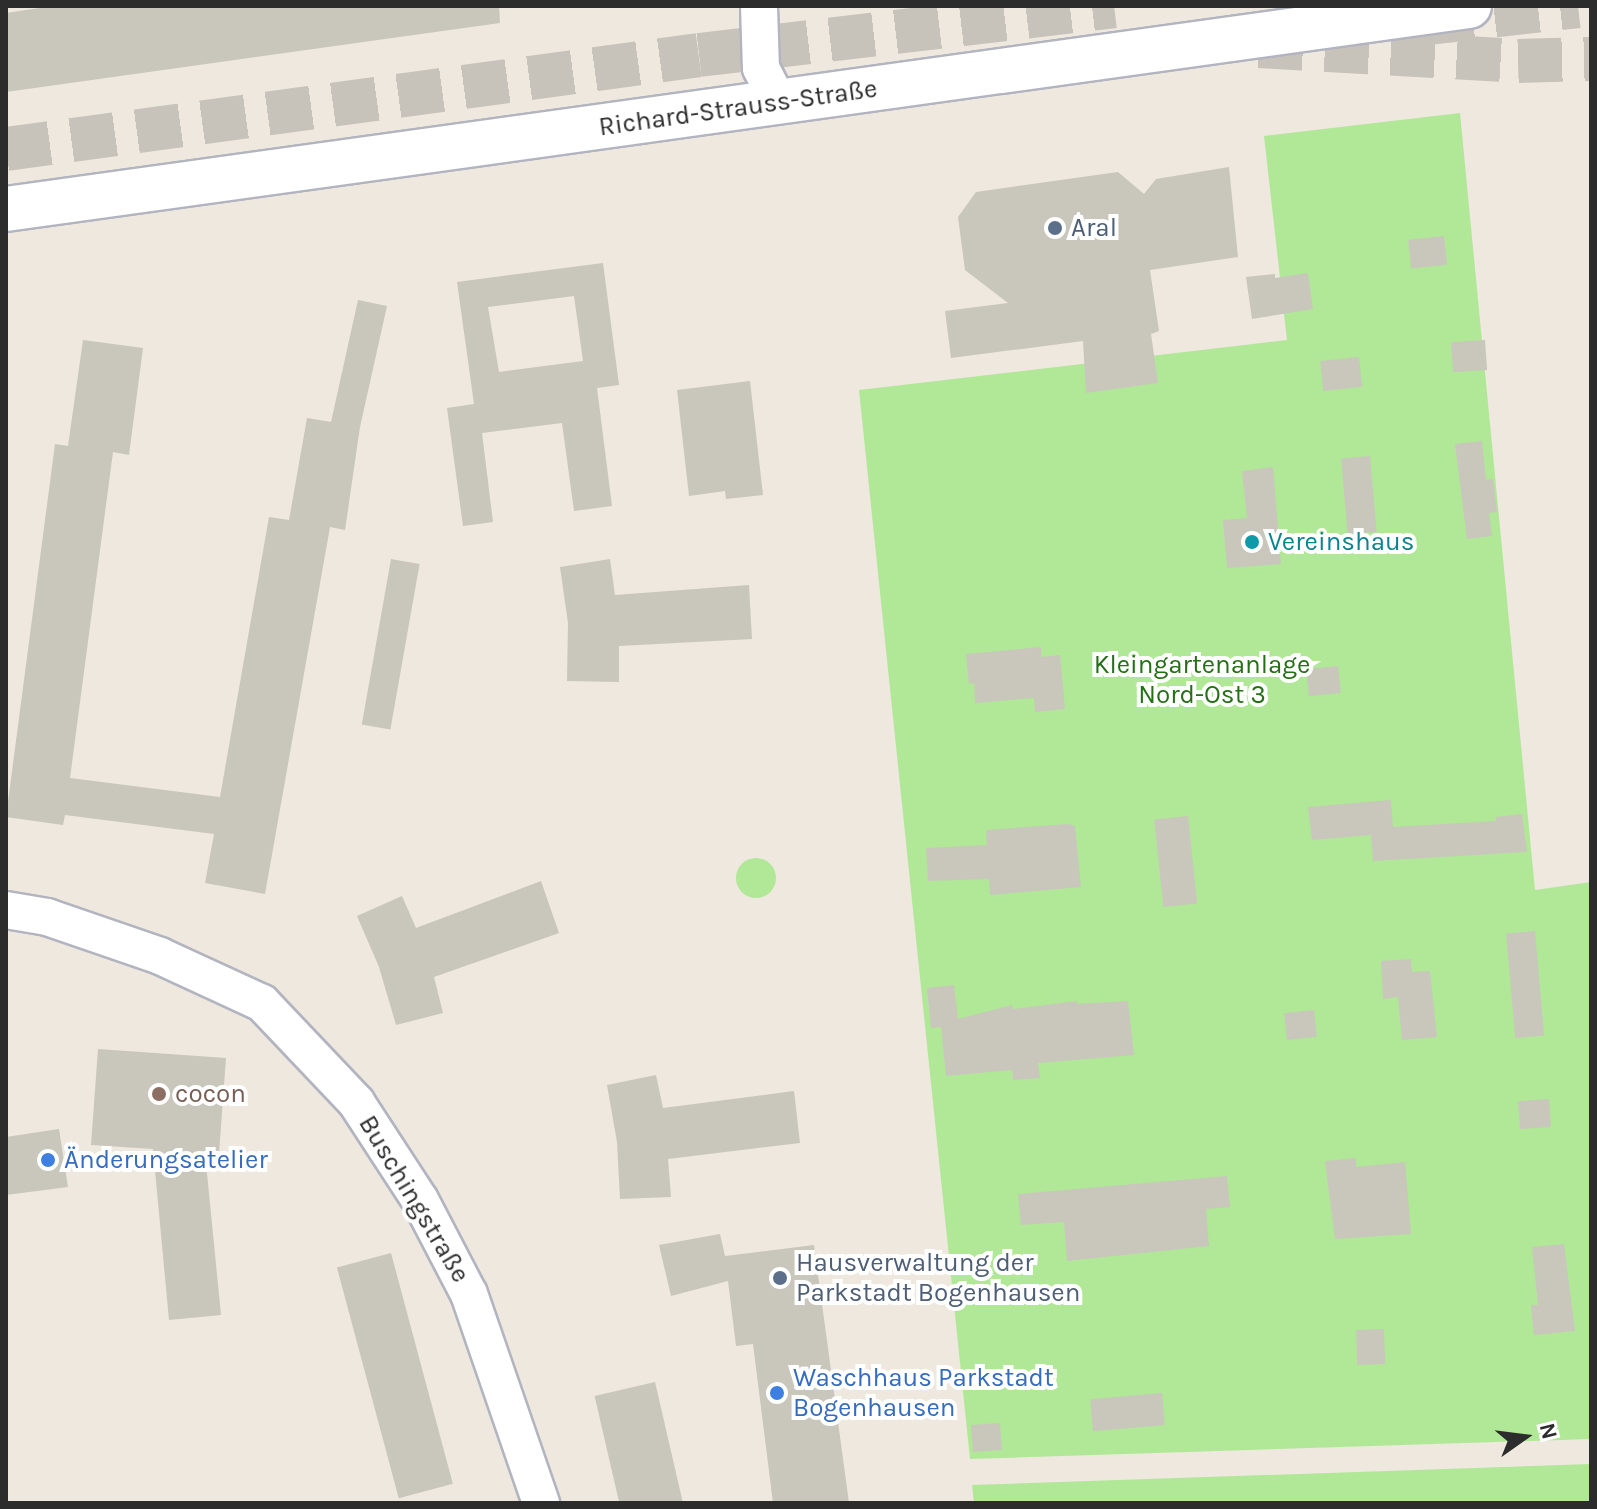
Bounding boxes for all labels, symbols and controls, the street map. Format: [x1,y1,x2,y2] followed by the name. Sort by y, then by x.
[597,73,879,143] street label: Richard-Strauss-Straße
[1071,212,1117,244] place label: Aral
[1046,219,1064,237] marker: Aral
[1268,526,1414,558] place label: Vereinshaus
[1243,533,1261,551] marker: Vereinshaus
[1094,649,1310,710] park label: Kleingartenanlage Nord-Ost 3
[175,1078,246,1110] place label: cocon
[150,1085,168,1103] marker: cocon
[352,1110,476,1288] street label: Buschingstraße
[64,1144,268,1176] place label: Änderungsatelier
[39,1151,57,1169] marker: Änderungsatelier
[796,1247,1080,1308] place label: Hausverwaltung der Parkstadt Bogenhausen
[771,1269,789,1287] marker: Hausverwaltung der Parkstadt Bogenhausen
[793,1362,1054,1424] place label: Waschhaus Parkstadt Bogenhausen
[768,1384,786,1402] marker: Waschhaus Parkstadt Bogenhausen
[1485,1397,1565,1477] north arrow
[1534,1420,1563,1442] text: N

